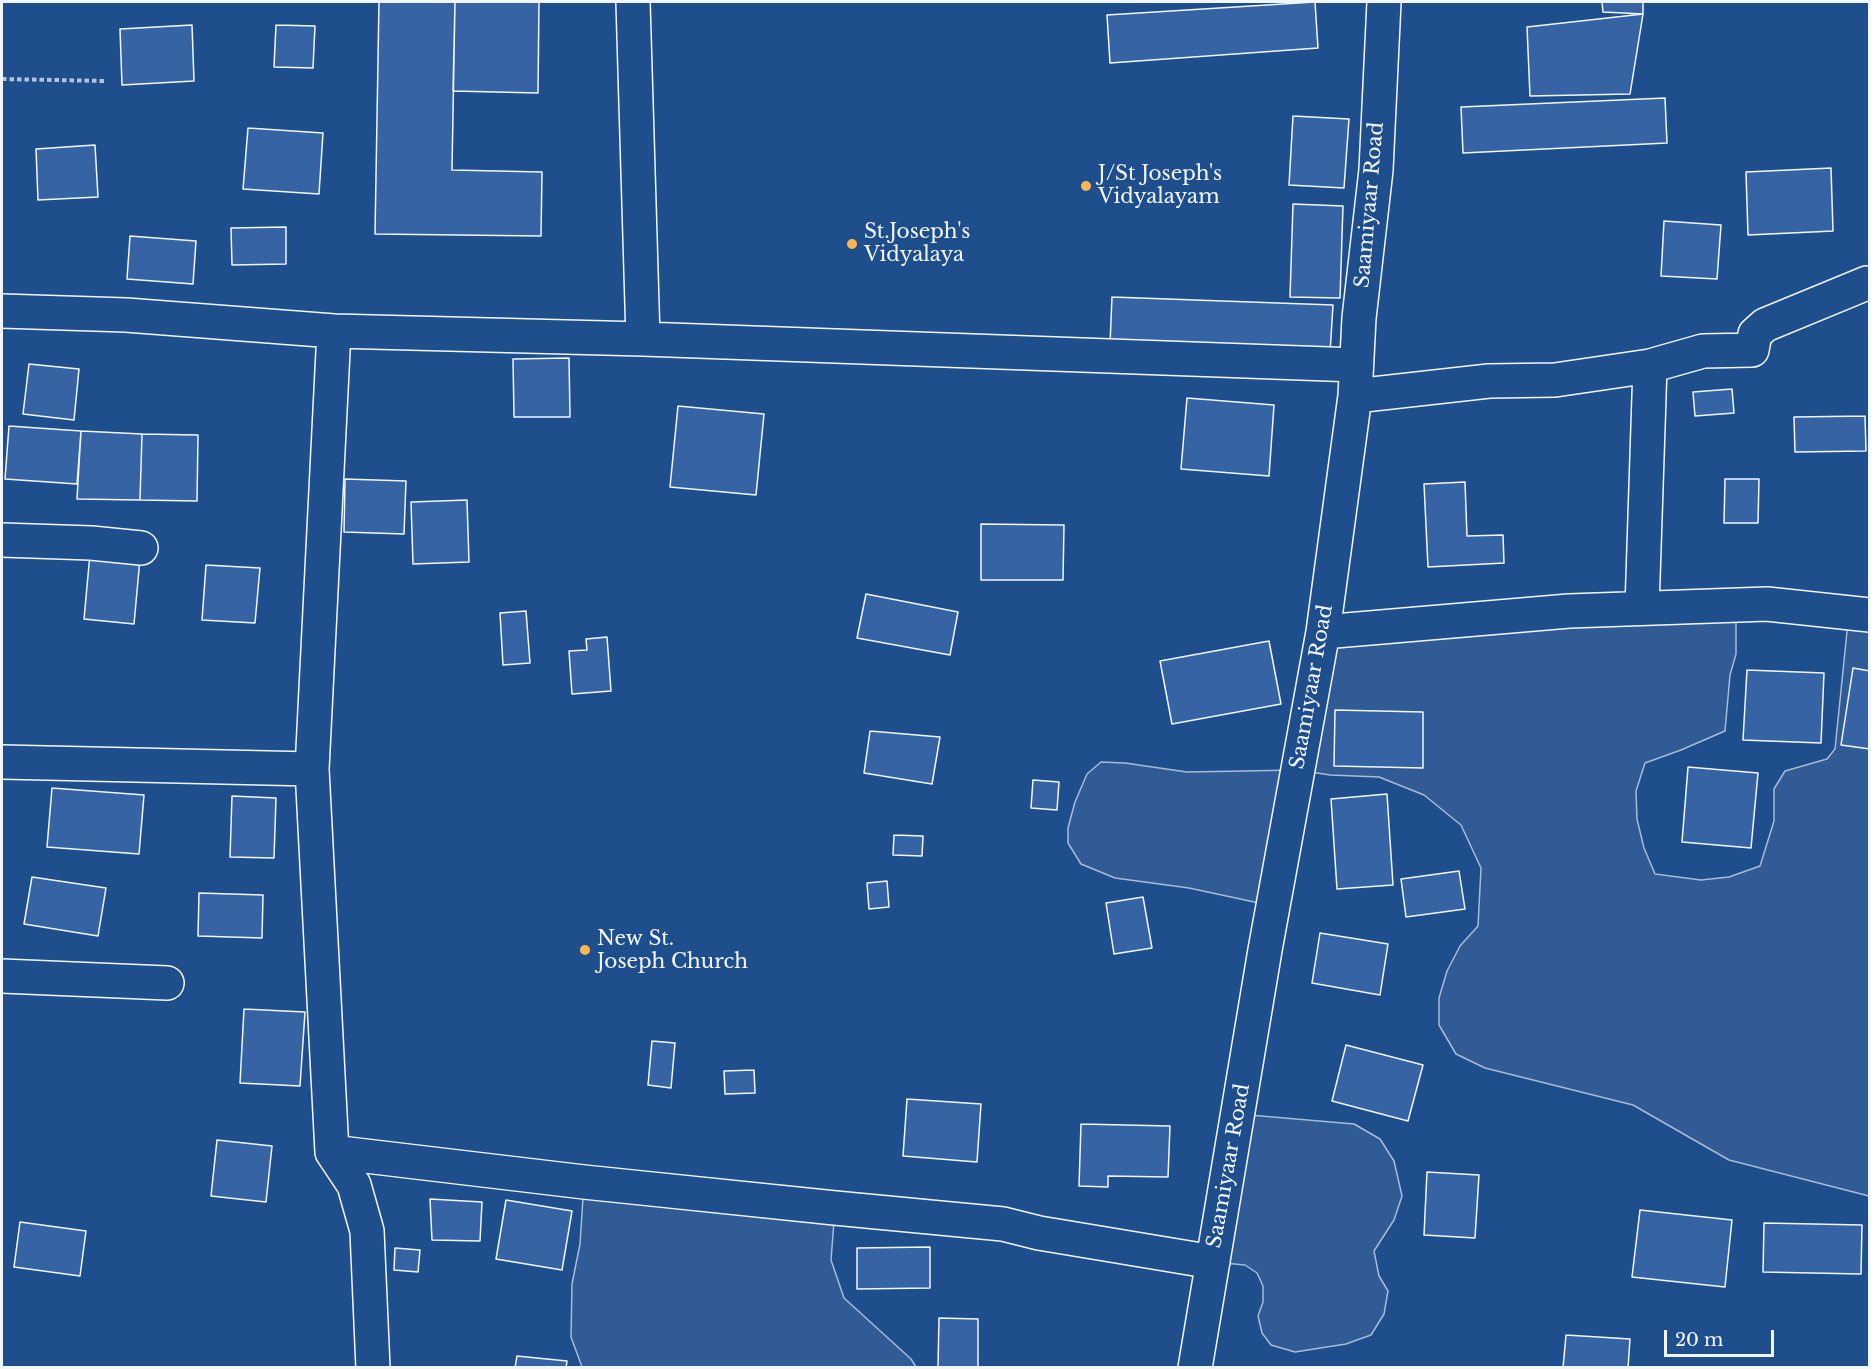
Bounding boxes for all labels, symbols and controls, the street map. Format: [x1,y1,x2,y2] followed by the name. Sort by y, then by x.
[1351,121,1389,289] street label: Saamiyaar Road
[1098,162,1222,209] place label: J/St Joseph's Vidyalayam
[1079,179,1093,193] marker: J/St Joseph's Vidyalayam
[864,220,970,267] place label: St.Joseph's Vidyalaya
[845,237,859,251] marker: St.Joseph's Vidyalaya
[1286,603,1338,771] street label: Saamiyaar Road
[597,927,748,974] place label: New St. Joseph Church
[578,943,592,957] marker: New St. Joseph Church
[1203,1082,1255,1250] street label: Saamiyaar Road
[1667,1318,1776,1356] scale bar
[1675,1329,1723,1351] text: 20 m

